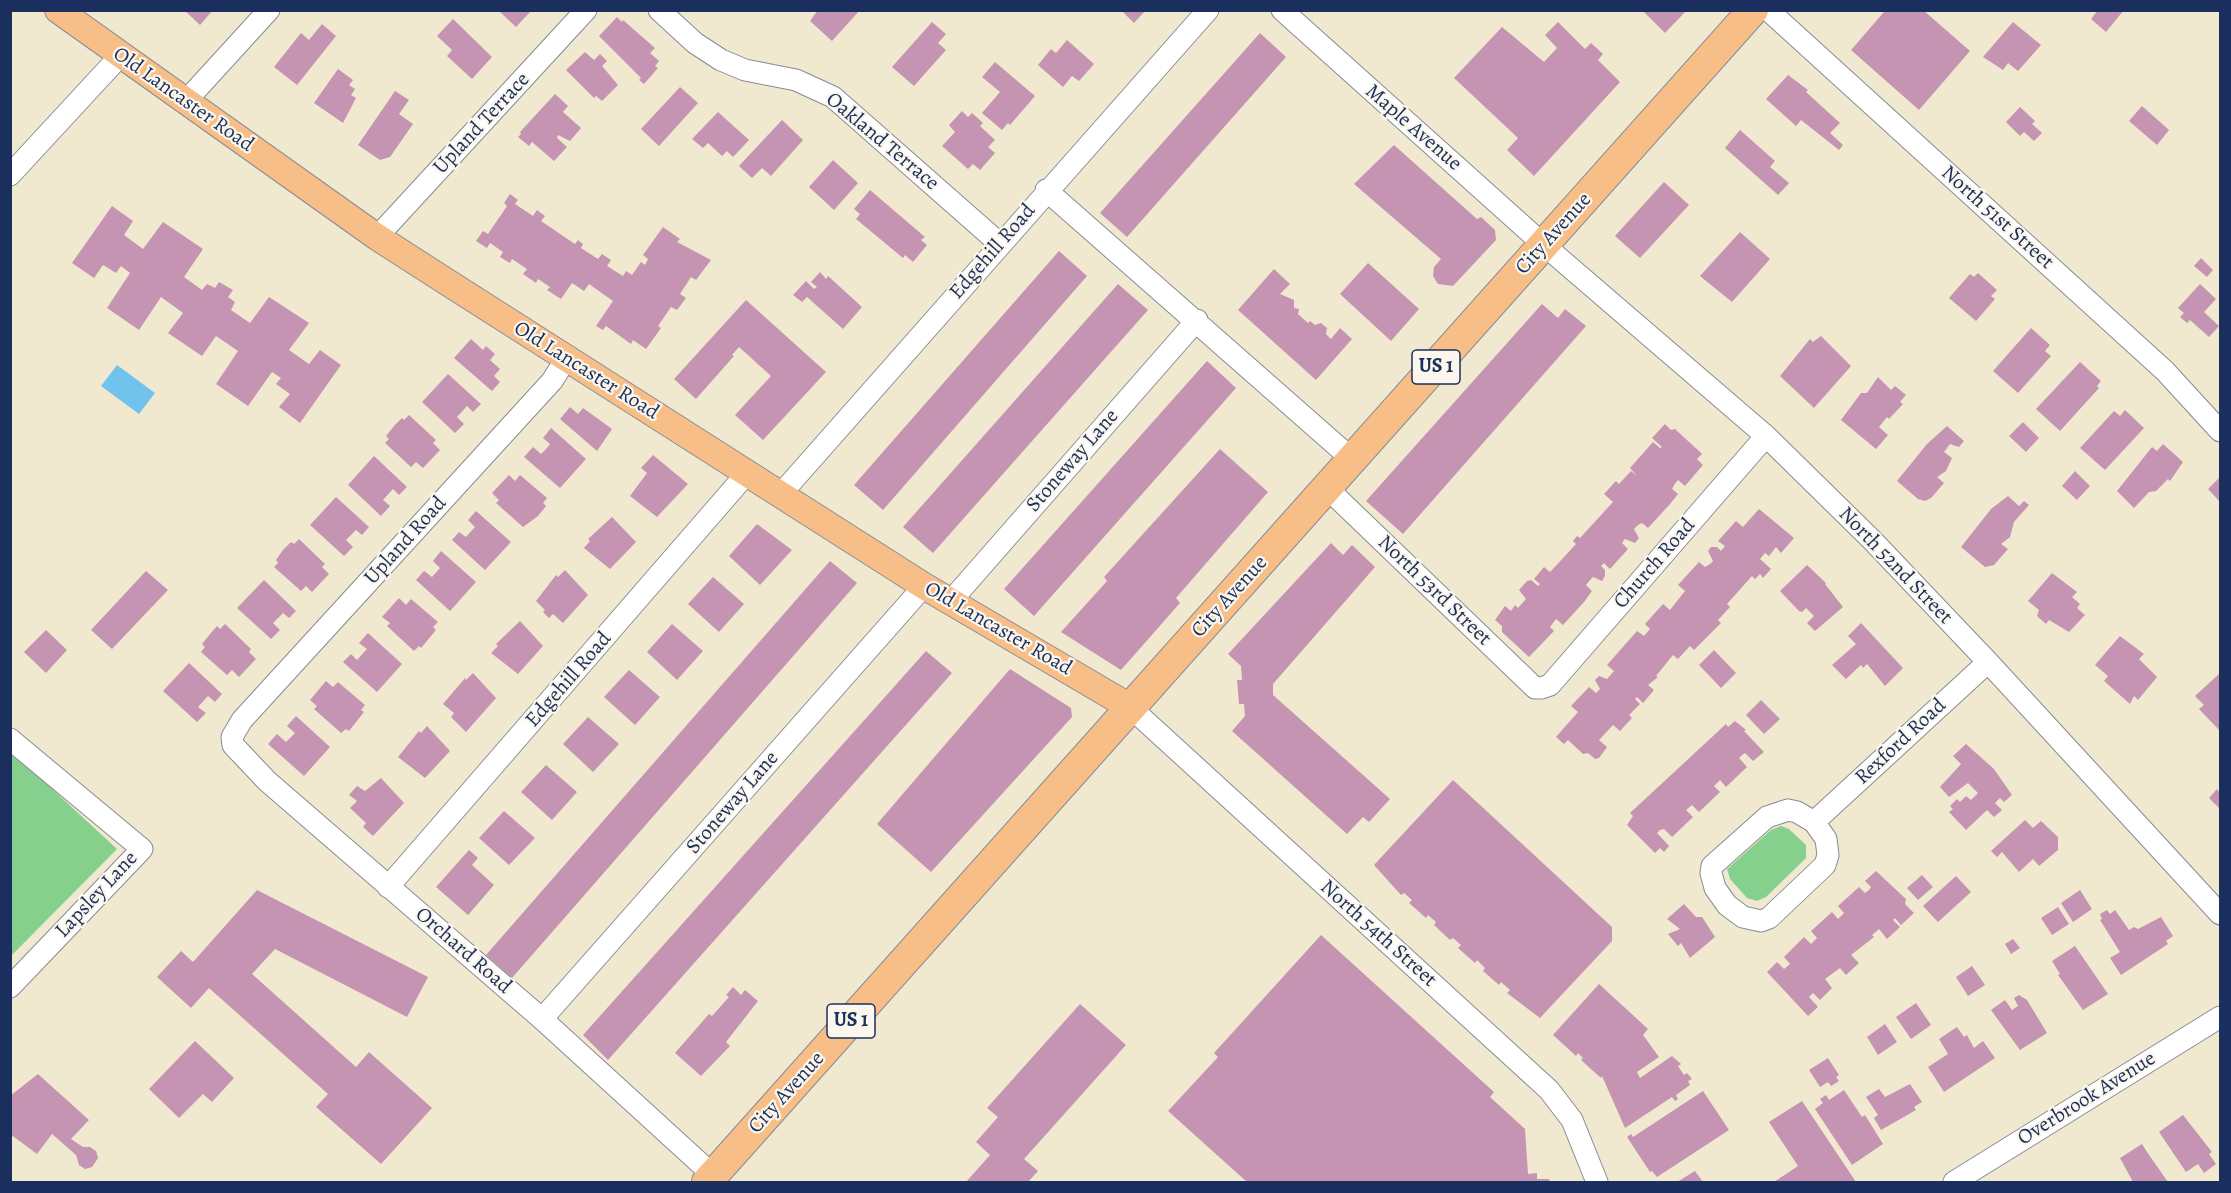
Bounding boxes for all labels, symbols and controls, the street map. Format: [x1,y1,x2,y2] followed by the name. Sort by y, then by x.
[108,42,258,158] street label: Old Lancaster Road
[428,68,536,180] street label: Upland Terrace
[1360,79,1466,177] street label: Maple Avenue
[820,87,944,197] street label: Oakland Terrace
[1935,161,2059,275] street label: North 51st Street
[1511,188,1597,280] street label: City Avenue
[945,199,1041,305] street label: Edgehill Road
[509,316,663,426] street label: Old Lancaster Road
[1412,350,1460,384] road number: US 1
[1021,404,1125,518] street label: Stoneway Lane
[360,491,452,591] street label: Upland Road
[1833,502,1957,630] street label: North 52nd Street
[1609,514,1701,614] street label: Church Road
[1372,530,1496,652] street label: North 53rd Street
[1187,551,1273,643] street label: City Avenue
[920,577,1076,681] street label: Old Lancaster Road
[521,627,617,733] street label: Edgehill Road
[1850,694,1952,790] street label: Rexford Road
[681,746,785,860] street label: Stoneway Lane
[50,846,144,944] street label: Lapsley Lane
[1315,875,1441,993] street label: North 54th Street
[410,902,516,1000] street label: Orchard Road
[827,1004,875,1038] road number: US 1
[744,1047,830,1139] street label: City Avenue
[2013,1047,2161,1151] street label: Overbrook Avenue

